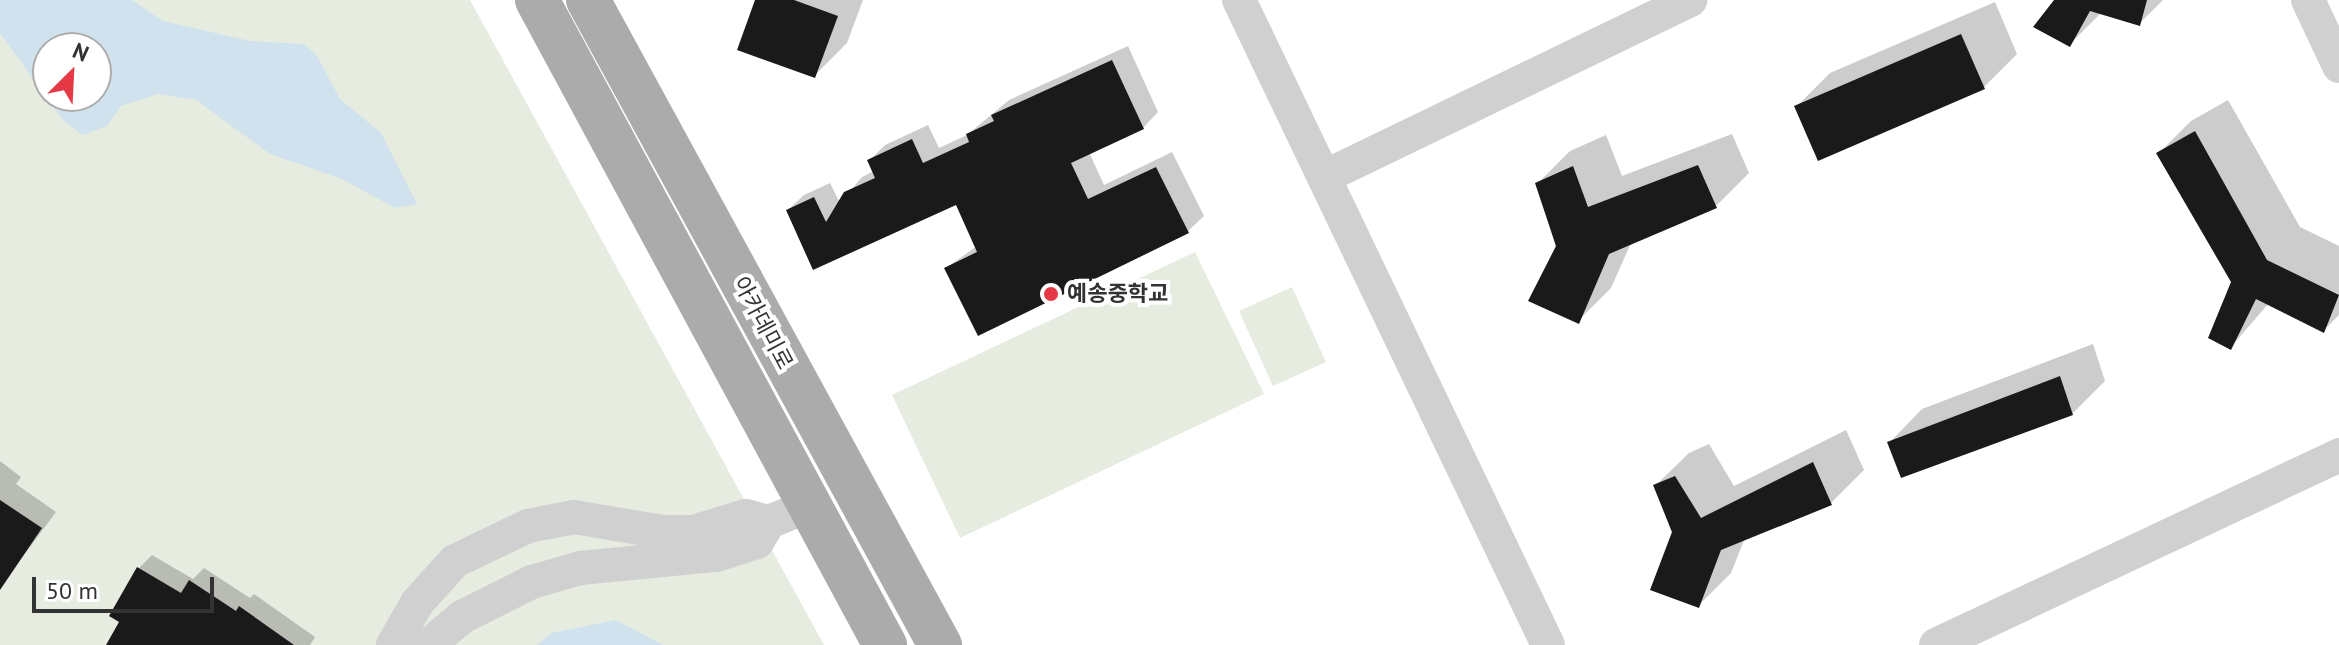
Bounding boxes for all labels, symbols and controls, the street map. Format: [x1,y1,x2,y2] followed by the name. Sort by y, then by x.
[32,32,112,112] north arrow
[69,36,93,68] text: N
[728,272,798,374] street label: 아카데미로
[1067,281,1168,307] place label: 예송중학교
[1042,285,1060,303] marker: 예송중학교
[36,561,218,611] scale bar
[46,575,98,606] text: 50 m

